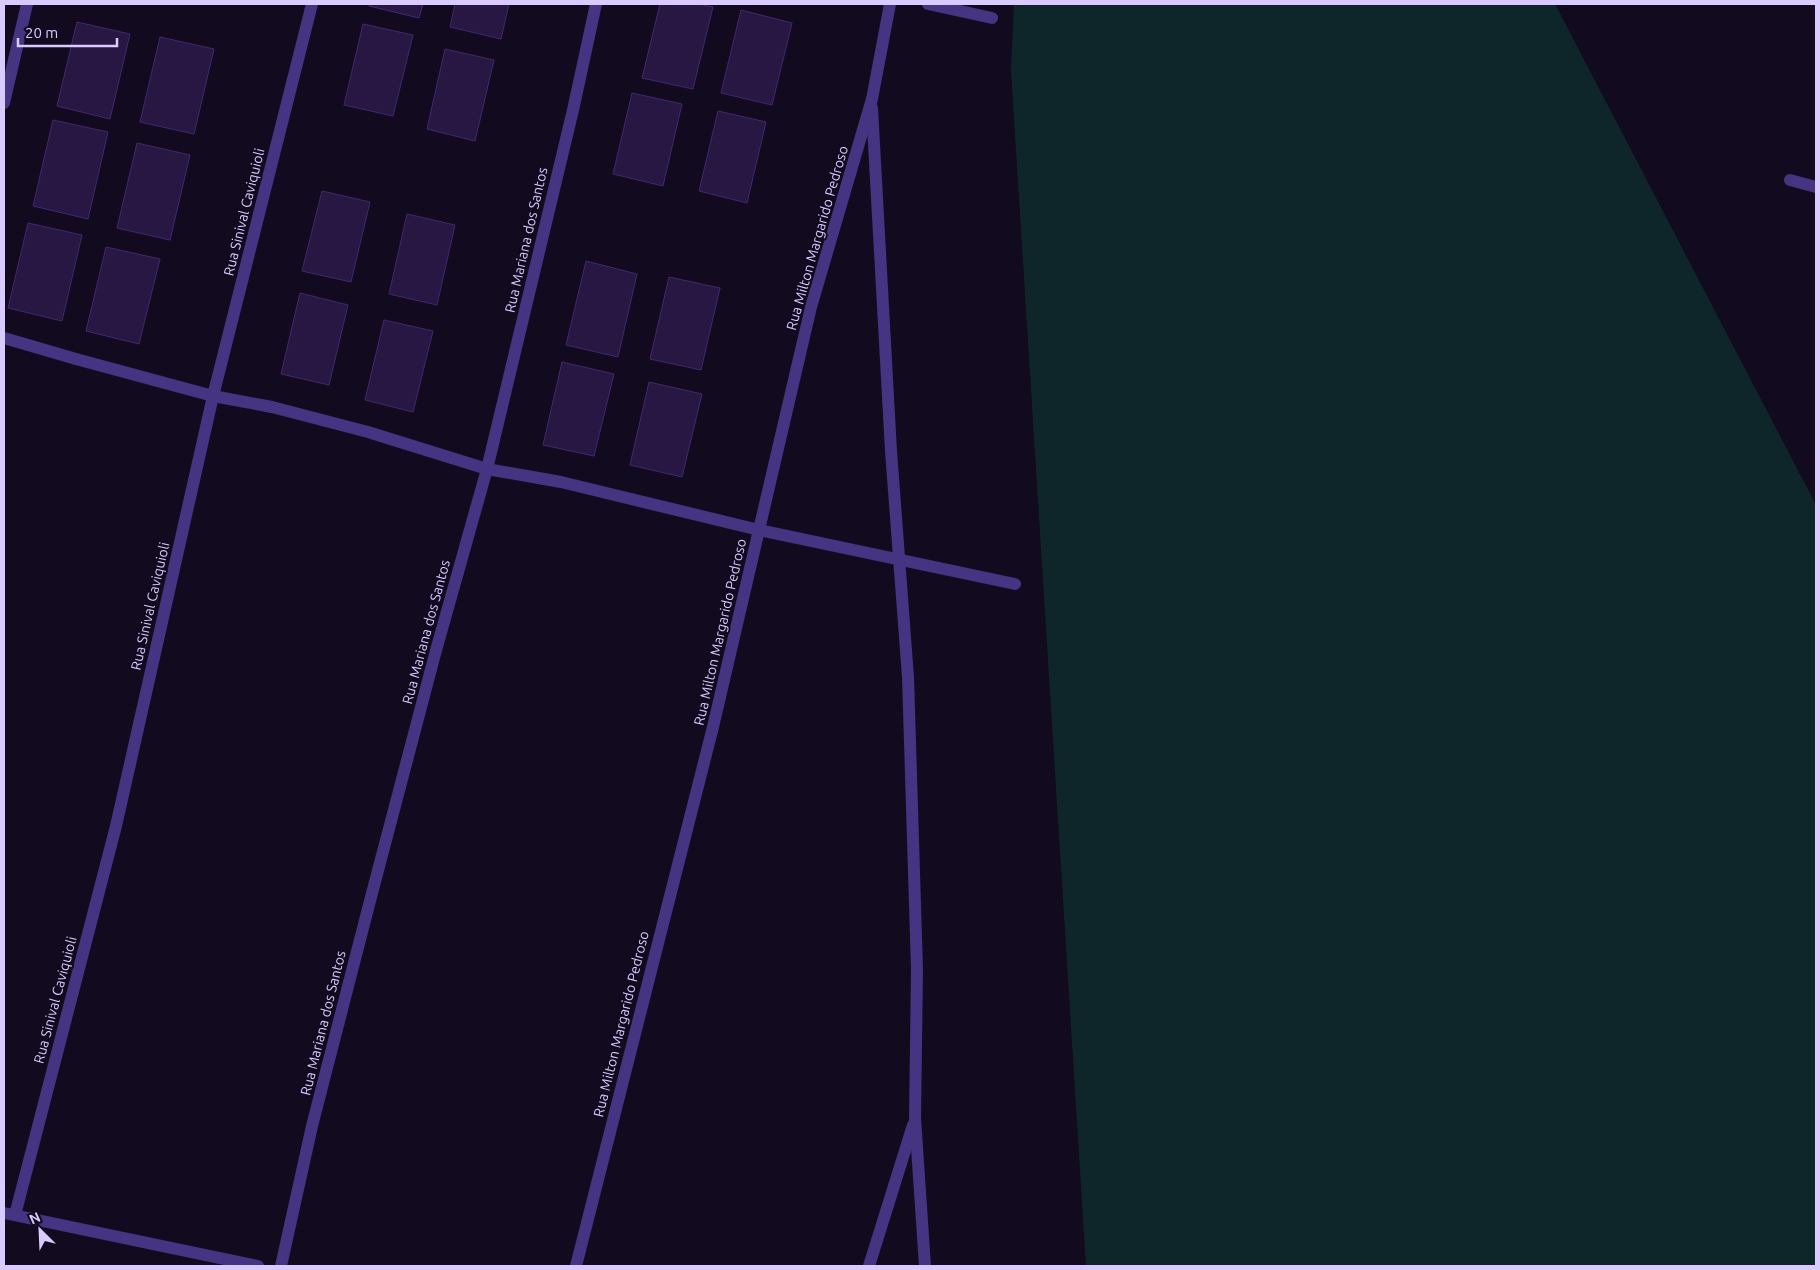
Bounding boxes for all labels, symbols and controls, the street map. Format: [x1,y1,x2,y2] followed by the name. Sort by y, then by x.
[18,15,116,47] scale bar
[25,24,58,41] text: 20 m
[783,144,851,332] street label: Rua Milton Margarido Pedroso
[220,147,268,277] street label: Rua Sinival Caviquioli
[501,166,551,314] street label: Rua Mariana dos Santos
[691,537,749,727] street label: Rua Milton Margarido Pedroso
[127,540,173,672] street label: Rua Sinival Caviquioli
[399,558,453,706] street label: Rua Mariana dos Santos
[590,929,652,1119] street label: Rua Milton Margarido Pedroso
[30,935,80,1065] street label: Rua Sinival Caviquioli
[297,949,349,1097] street label: Rua Mariana dos Santos
[15,1205,65,1255] north arrow
[27,1209,43,1228] text: N

